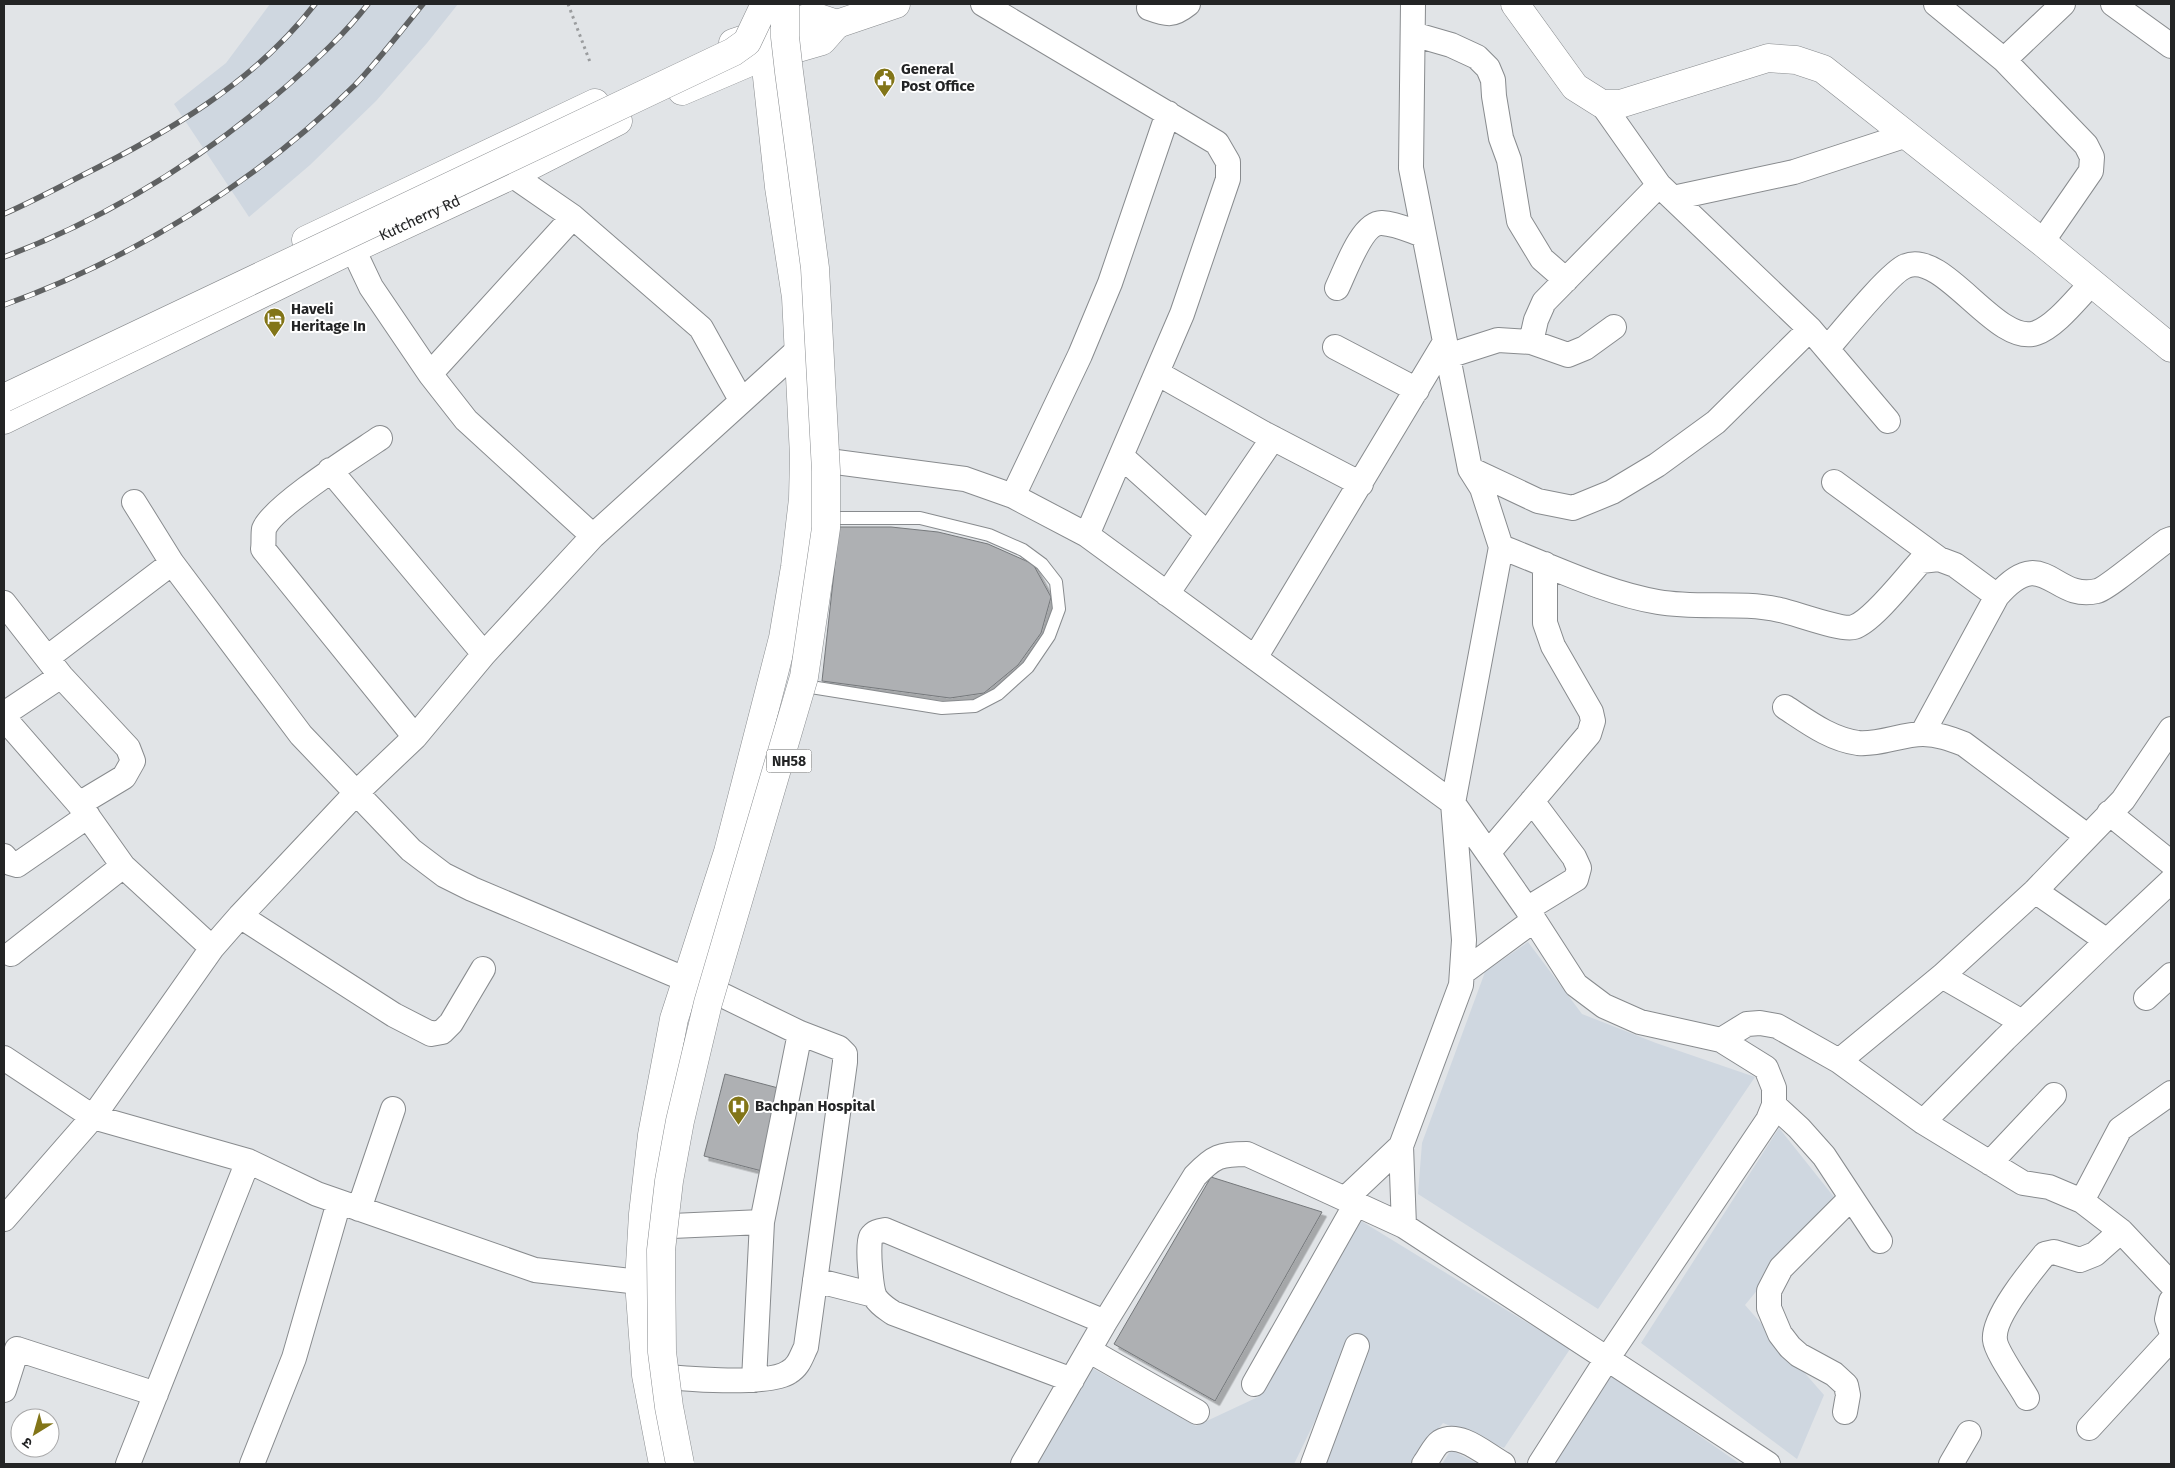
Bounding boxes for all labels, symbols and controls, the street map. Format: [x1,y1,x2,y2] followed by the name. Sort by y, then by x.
[901,60,975,95] place label: General Post Office
[873,66,897,97] public building icon: General Post Office
[376,191,463,245] street label: Kutcherry Rd
[291,300,366,335] place label: Haveli Heritage In
[263,306,287,337] hotel icon: Haveli Heritage In
[766,749,812,772] road number: NH58
[727,1094,751,1125] hospital icon: Bachpan Hospital
[755,1097,875,1115] place label: Bachpan Hospital
[10,1408,60,1458] north arrow
[18,1433,36,1452] text: उ

